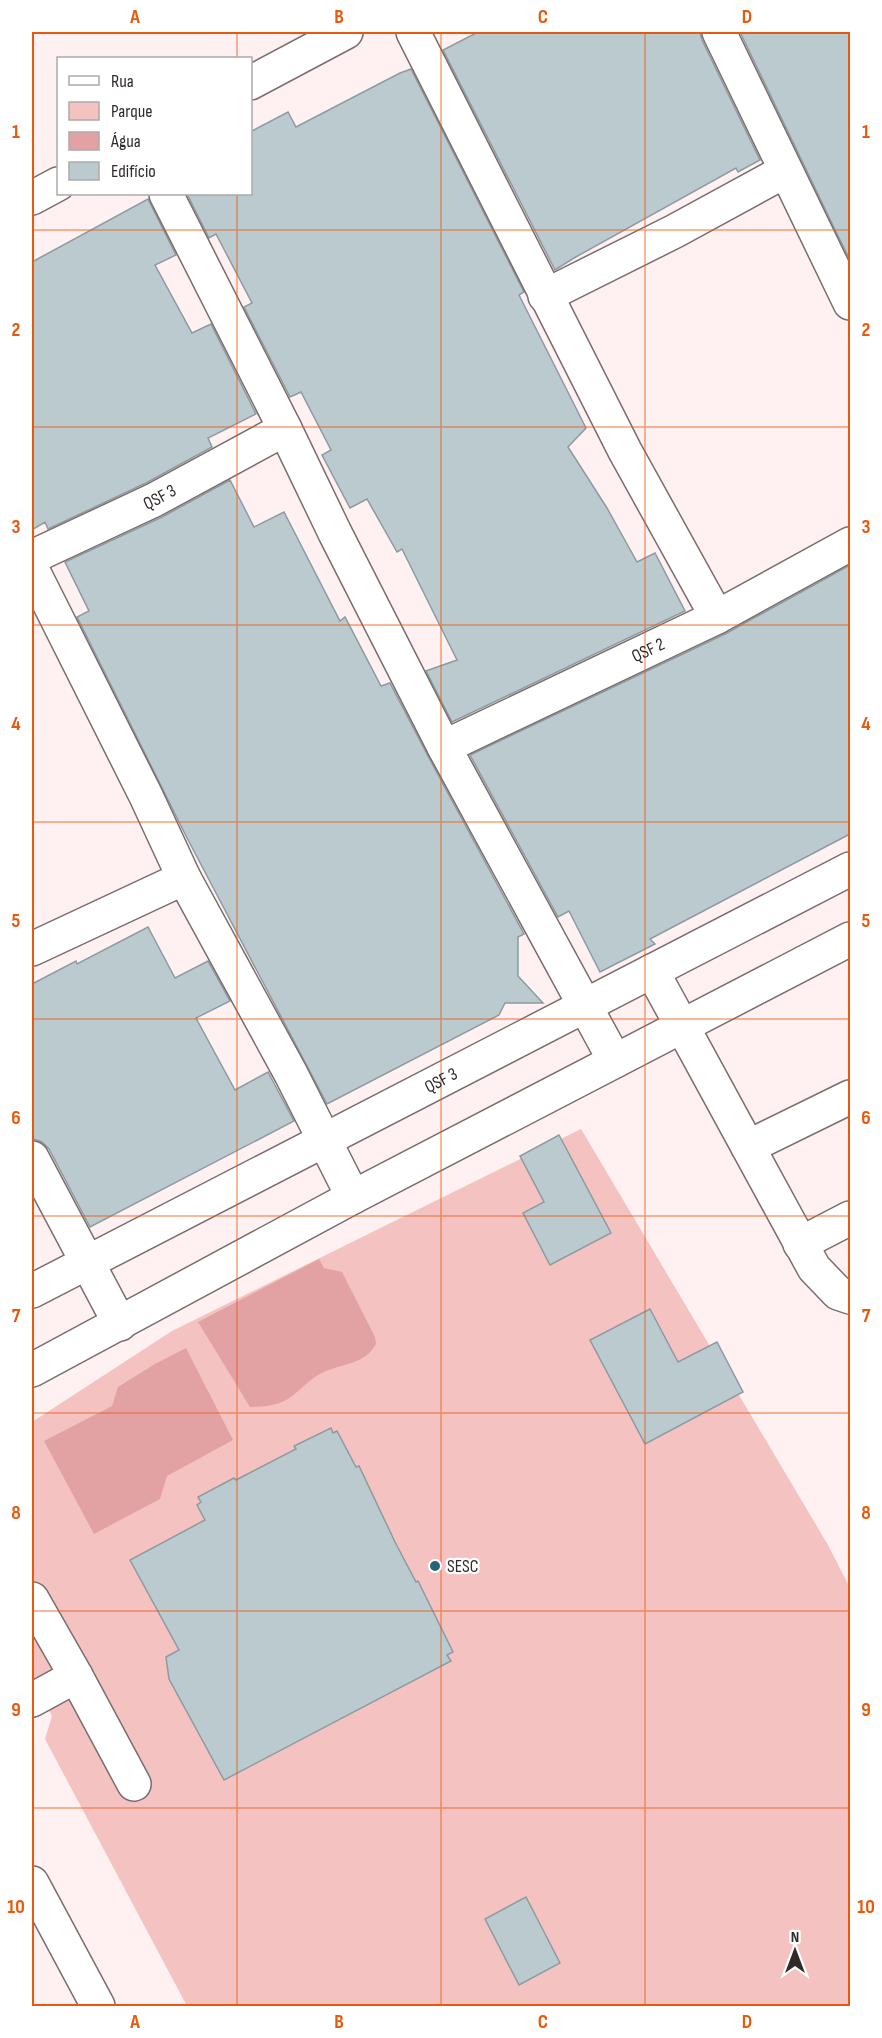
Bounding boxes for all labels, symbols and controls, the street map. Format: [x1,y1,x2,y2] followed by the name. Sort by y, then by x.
[129,5,140,29] text: A
[334,5,344,29] text: B
[538,5,548,29] text: C
[742,5,752,29] text: D
[57,57,252,195] legend
[111,71,134,92] text: Rua
[111,101,152,122] text: Parque
[12,120,20,144] text: 1
[862,120,870,144] text: 1
[110,131,141,152] text: Água
[111,161,156,182] text: Edifício
[12,318,20,342] text: 2
[862,318,870,342] text: 2
[140,480,180,514] street label: QSF 3
[12,515,21,539] text: 3
[862,515,871,539] text: 3
[628,634,668,667] street label: QSF 2
[11,712,21,736] text: 4
[861,712,871,736] text: 4
[12,909,21,933] text: 5
[862,909,871,933] text: 5
[421,1063,461,1098] street label: QSF 3
[11,1106,21,1130] text: 6
[861,1106,871,1130] text: 6
[12,1304,21,1328] text: 7
[862,1304,871,1328] text: 7
[11,1501,21,1525] text: 8
[861,1501,871,1525] text: 8
[447,1556,479,1577] place label: SESC
[428,1559,442,1573] marker: SESC
[11,1698,21,1722] text: 9
[861,1698,871,1722] text: 9
[7,1895,25,1919] text: 10
[857,1895,875,1919] text: 10
[765,1921,825,1981] north arrow
[791,1928,799,1947] text: N
[129,2010,140,2034] text: A
[334,2010,344,2034] text: B
[538,2010,548,2034] text: C
[742,2010,752,2034] text: D

